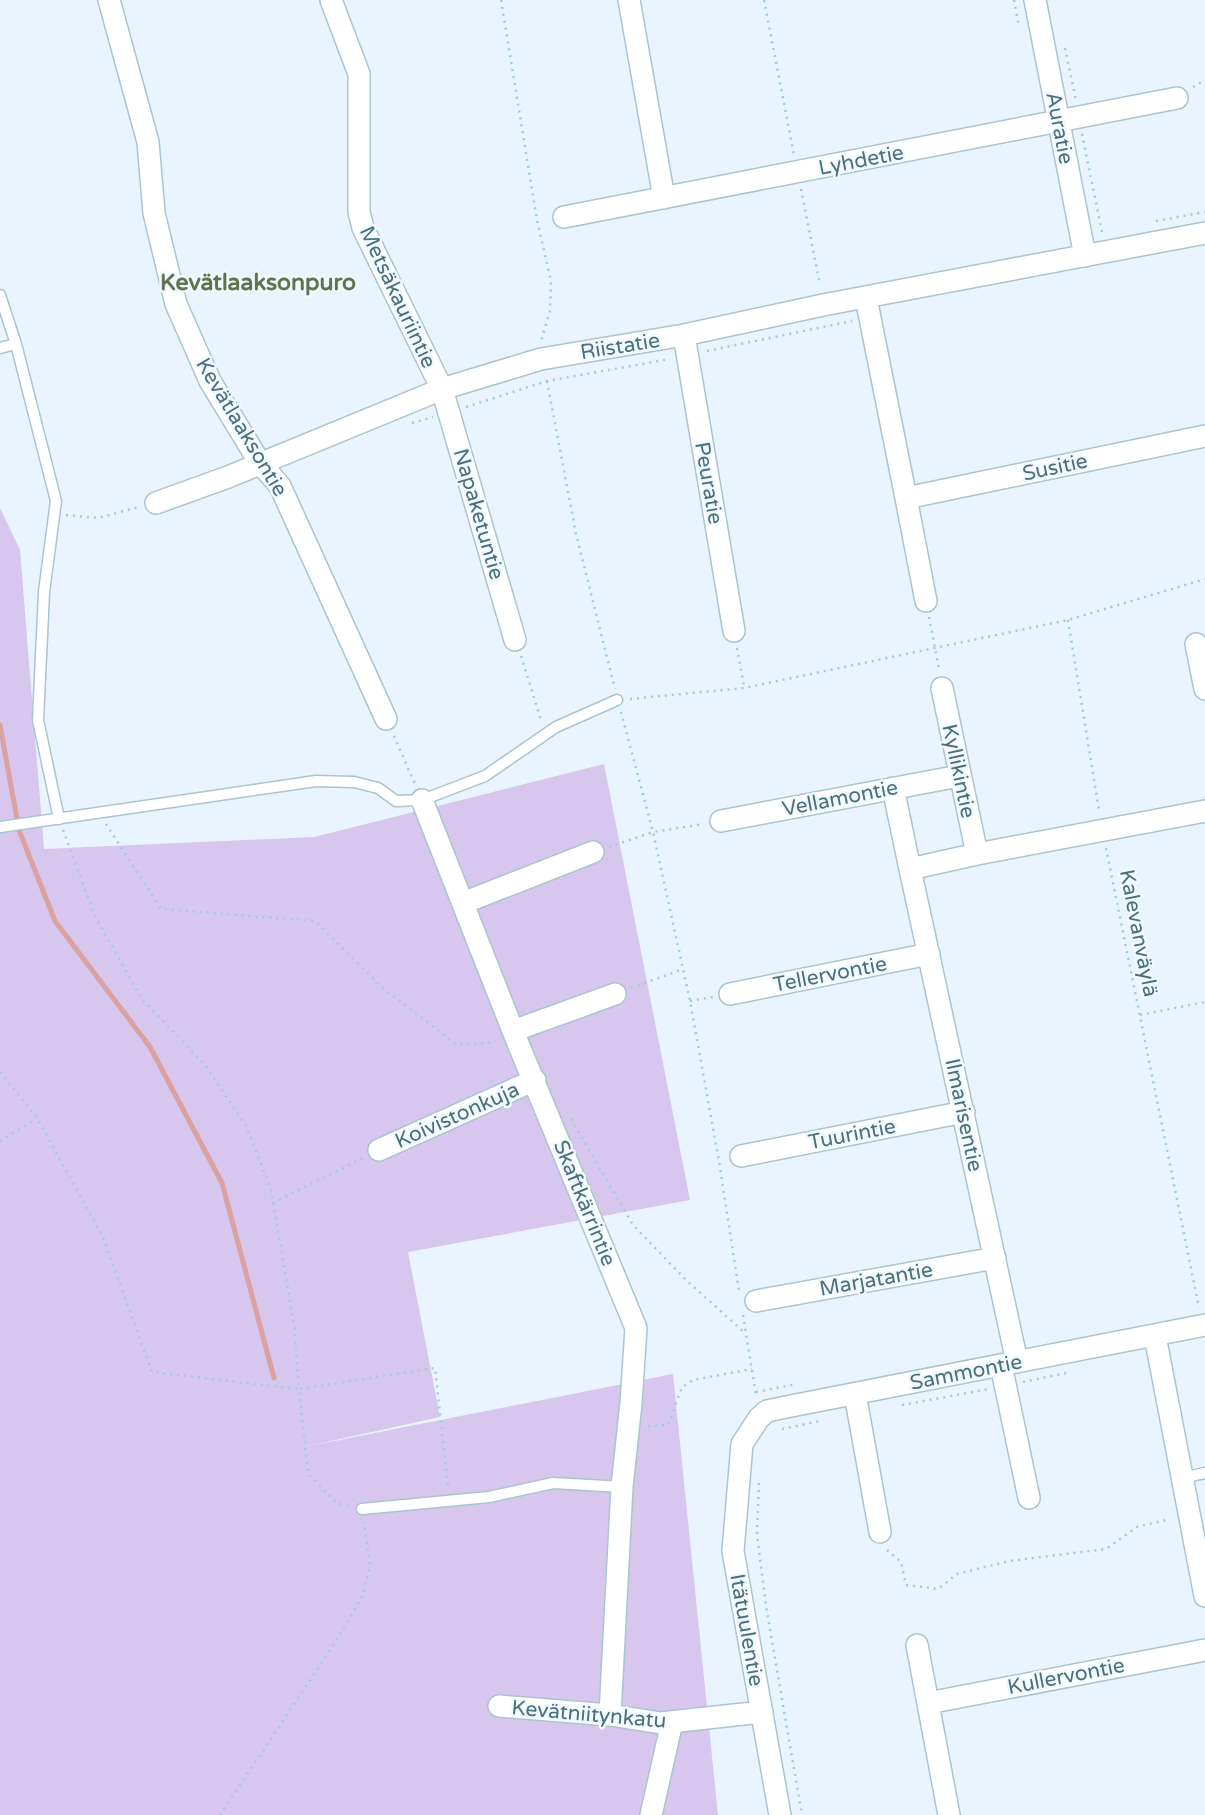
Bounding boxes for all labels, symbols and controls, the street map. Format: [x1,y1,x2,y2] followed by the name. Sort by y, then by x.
[1040,90,1079,166] street label: Auratie
[816,140,906,181] street label: Lyhdetie
[354,222,441,372] street label: Metsäkauriintie
[160,269,356,297] district label: Kevätlaaksonpuro
[579,328,662,365] street label: Riistatie
[190,353,293,501] street label: Kevätlaaksontie
[689,440,728,526] street label: Peuratie
[448,446,509,583] street label: Napaketuntie
[1020,448,1090,487] street label: Susitie
[936,722,981,820] street label: Kyllikintie
[780,775,900,822] street label: Vellamontie
[1114,867,1163,999] street label: Kalevanväylä
[771,951,889,998] street label: Tellervontie
[939,1056,988,1174] street label: Ilmarisentie
[391,1077,523,1154] street label: Koivistonkuja
[806,1114,898,1155] street label: Tuurintie
[548,1137,621,1270] street label: Skaftkärrintie
[818,1257,935,1302] street label: Marjatantie
[908,1349,1024,1396] street label: Sammontie
[724,1572,769,1688] street label: Itätuulentie
[1005,1653,1127,1700] street label: Kullervontie
[511,1695,667,1734] street label: Kevätniitynkatu

